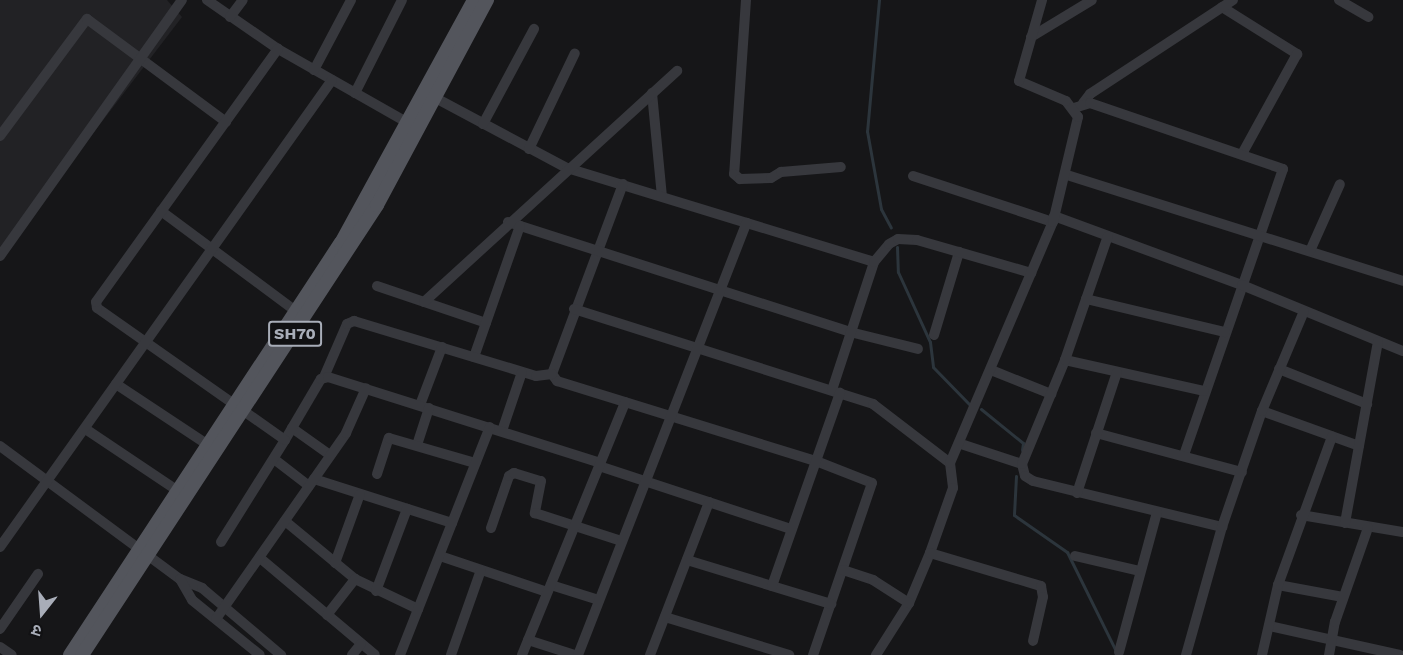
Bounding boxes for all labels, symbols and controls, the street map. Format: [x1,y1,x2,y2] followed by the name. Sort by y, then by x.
[268,321,322,347] road number: SH70
[12,583,72,643] north arrow
[29,620,44,641] text: उ

